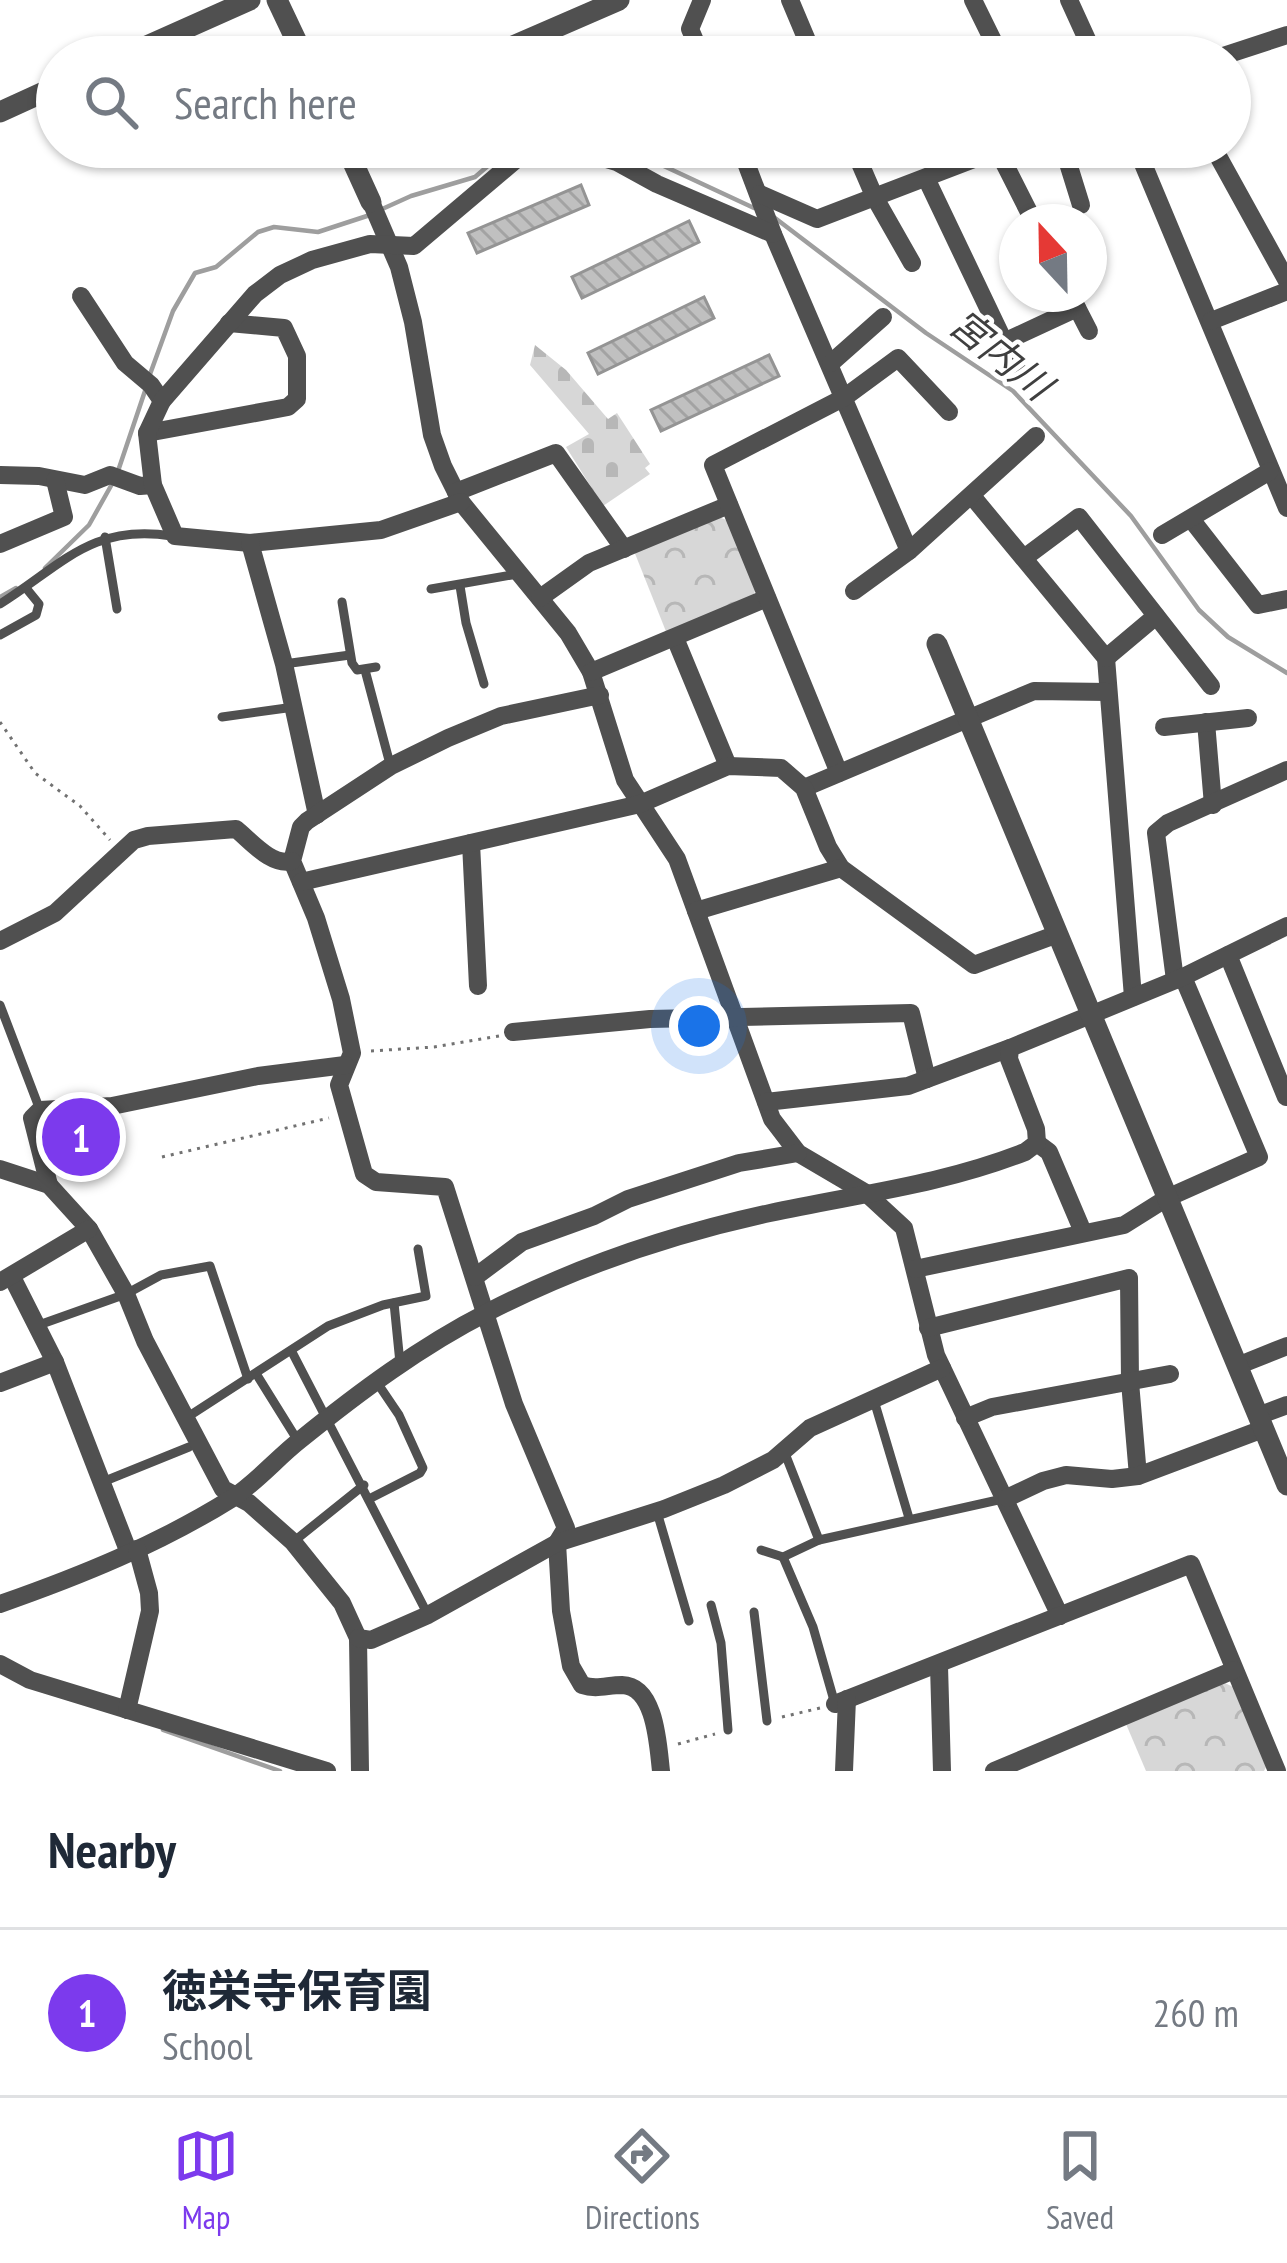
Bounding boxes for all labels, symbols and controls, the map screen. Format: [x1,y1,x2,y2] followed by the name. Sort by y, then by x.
[36,36,1251,168] search box
[78,69,144,135] icon: search
[174,73,357,131] text: Search here
[999,204,1107,312] north arrow
[939,297,1066,413] water label: 宮内川
[669,996,729,1056] your location
[42,1092,120,1182] pin: 1
[48,1816,176,1882] text: Nearby
[162,1961,432,2019] text: 徳栄寺保育園
[78,1987,96,2038] text: 1
[1153,1987,1239,2038] text: 260 m
[162,2020,253,2071] text: School
[173,2123,239,2238] tab: Map
[585,2123,700,2238] tab: Directions
[1046,2123,1114,2238] tab: Saved

